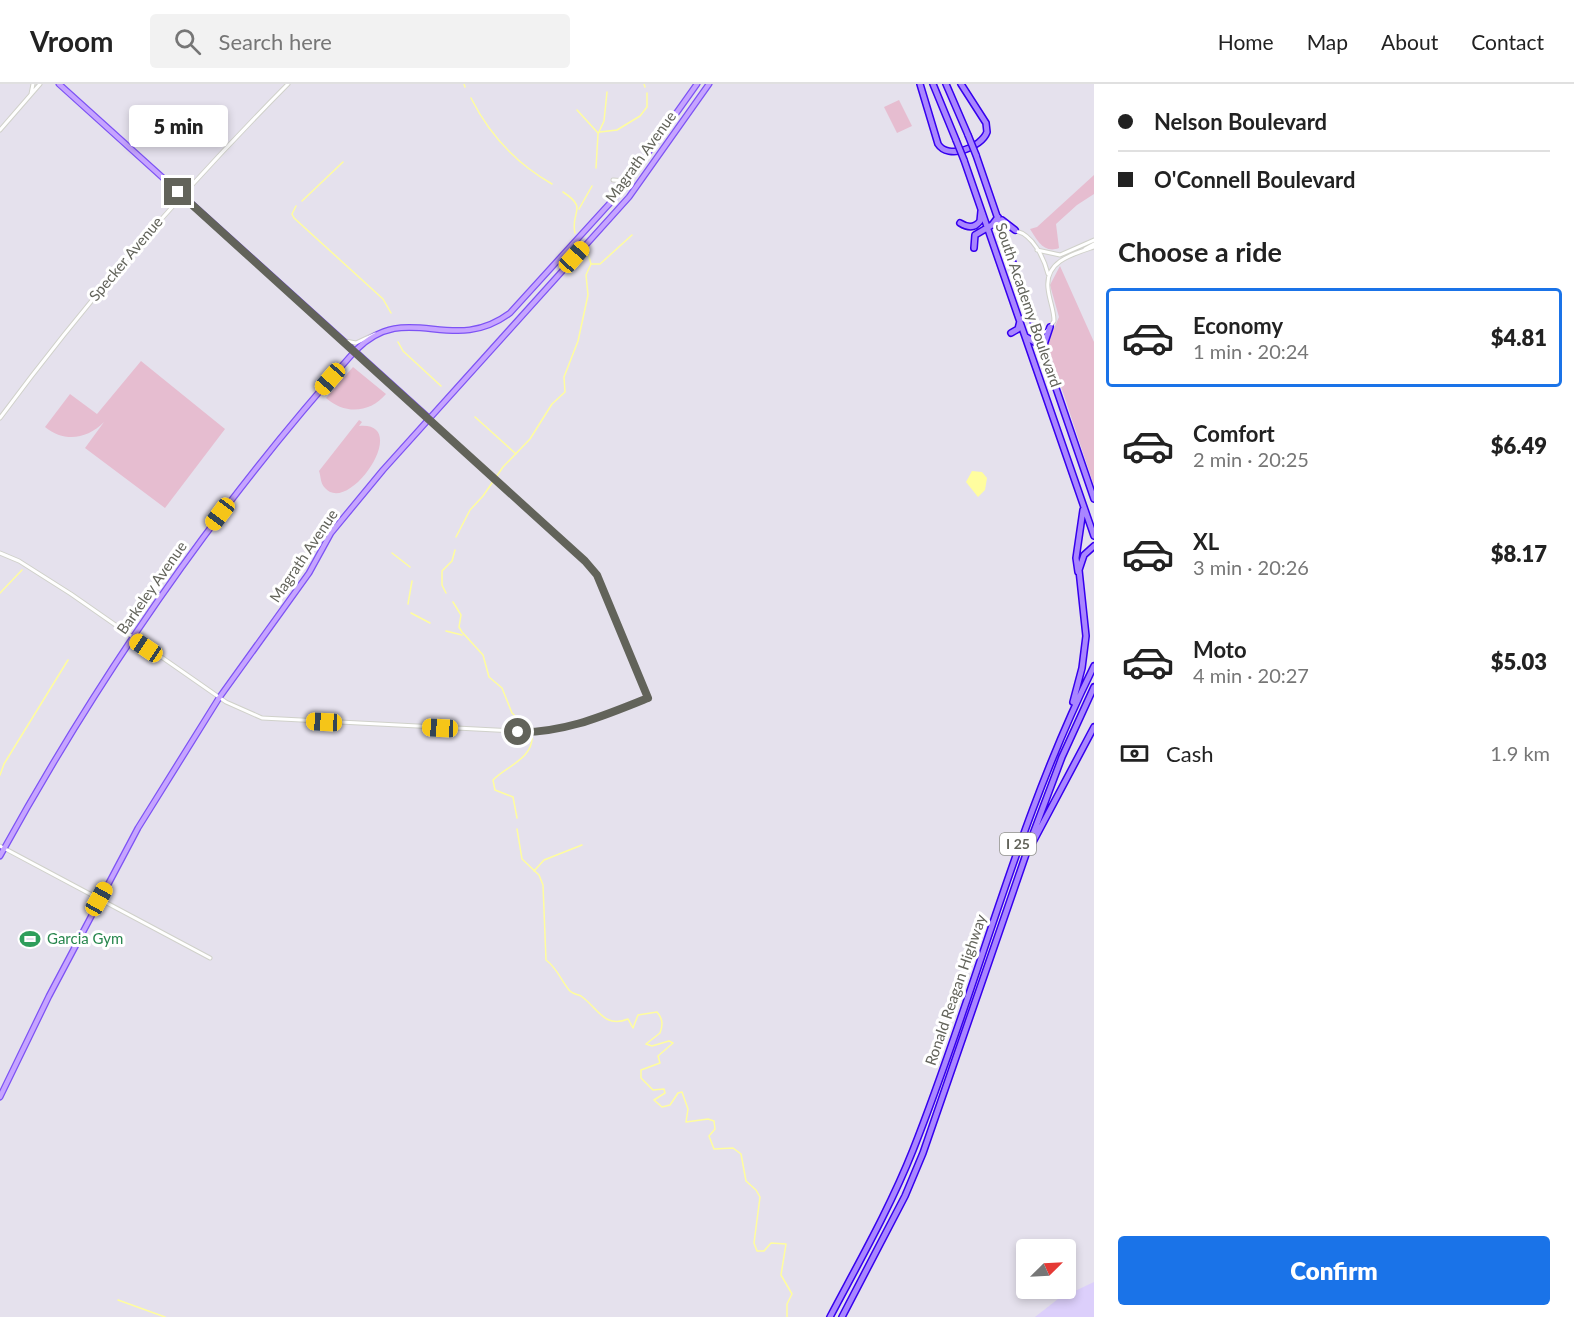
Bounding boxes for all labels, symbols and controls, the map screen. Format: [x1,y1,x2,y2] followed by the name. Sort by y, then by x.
[150,14,570,68] search box
[30,24,114,58] text: Vroom
[171,25,204,58] icon: search
[219,28,332,55] text: Search here
[1218,29,1274,54] text: Home
[1307,29,1348,54] text: Map
[1381,29,1438,54] text: About
[1471,29,1544,54] text: Contact
[128,105,228,147] callout: 5 min
[601,107,679,206] street label: Magrath Avenue
[1154,108,1327,135] text: Nelson Boulevard
[154,114,203,138] text: 5 min
[1154,166,1355,193] text: O'Connell Boulevard
[164,178,191,205] route end
[85,212,166,304] street label: Specker Avenue
[992,220,1066,389] street label: South Academy Boulevard
[1118,235,1282,268] text: Choose a ride
[555,238,593,276] car
[1121,311,1175,365] icon: car
[1193,312,1283,339] text: Economy
[1491,324,1547,351] text: $4.81
[1193,339,1309,363] text: 1 min · 20:24
[311,360,349,398] car
[1121,419,1175,473] icon: car
[1193,420,1275,447] text: Comfort
[1491,432,1547,459] text: $6.49
[1193,447,1309,471] text: 2 min · 20:25
[202,494,238,534] car
[265,505,341,605] street label: Magrath Avenue
[1121,527,1175,581] icon: car
[1193,528,1219,555] text: XL
[112,537,190,637] street label: Barkeley Avenue
[1491,540,1547,567] text: $8.17
[1193,555,1309,579] text: 3 min · 20:26
[126,630,166,666] car
[1121,635,1175,689] icon: car
[1193,636,1247,663] text: Moto
[1491,648,1547,675] text: $5.03
[1193,663,1309,687] text: 4 min · 20:27
[306,712,342,732] car
[422,718,458,738] car
[504,718,531,745] route start
[1118,737,1151,770] icon: cash
[1166,740,1213,767] text: Cash
[1490,741,1550,765] text: 1.9 km
[1000,833,1036,855] road number: I 25
[82,879,116,919] car
[921,912,989,1068] street label: Ronald Reagan Highway
[18,927,42,951] sports icon: Garcia Gym
[47,929,123,947] place label: Garcia Gym
[1118,1236,1550,1305] button: Confirm
[1016,1239,1076,1299] north arrow
[1016,1239,1076,1299] map controls

